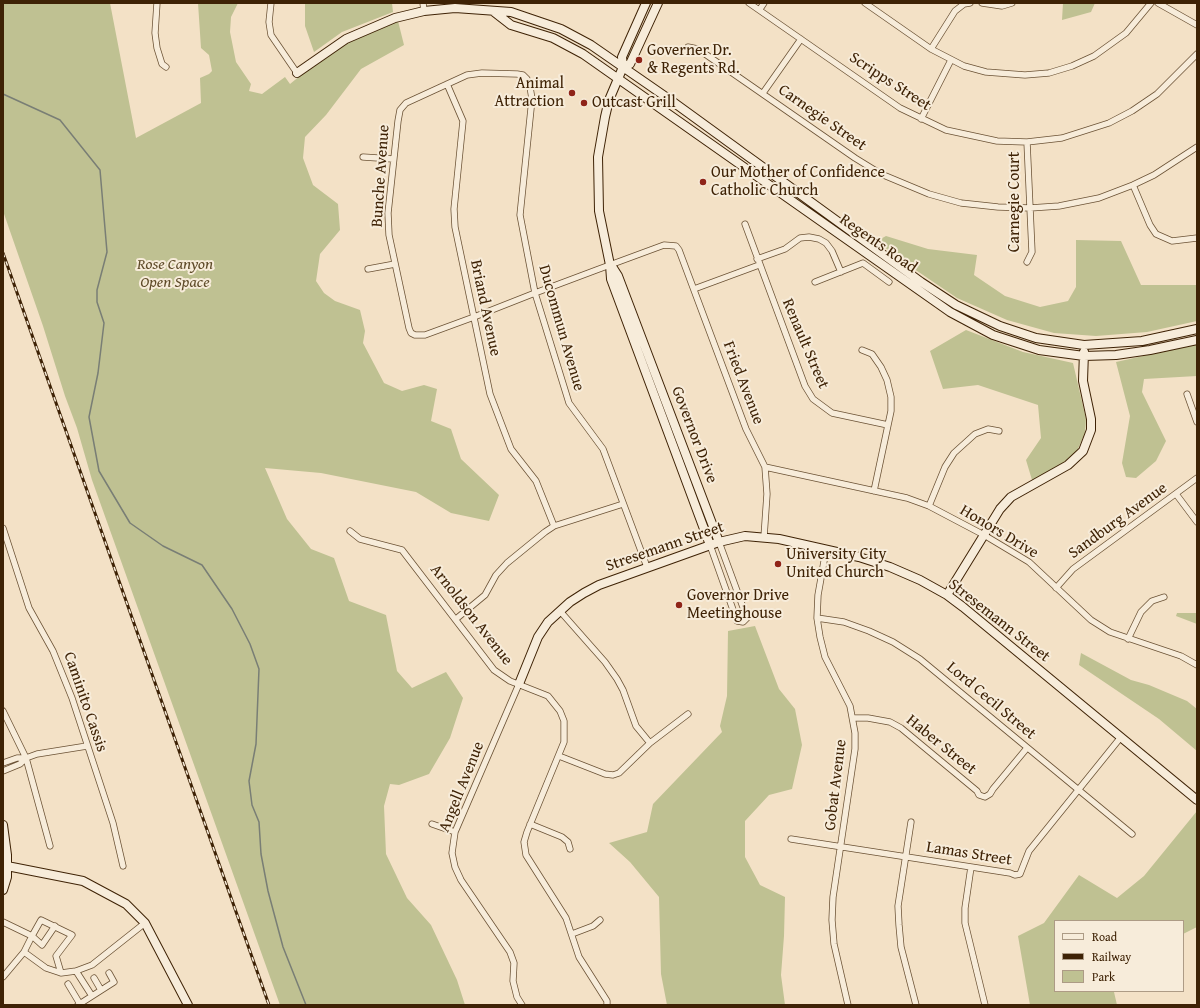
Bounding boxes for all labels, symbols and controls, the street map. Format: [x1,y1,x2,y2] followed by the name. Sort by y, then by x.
[647,41,740,79] place label: Governer Dr. & Regents Rd.
[846,48,934,116] street label: Scripps Street
[634,55,644,65] marker: Governer Dr. & Regents Rd.
[495,74,564,112] place label: Animal Attraction
[774,81,870,155] street label: Carnegie Street
[567,88,577,98] marker: Animal Attraction
[592,93,676,113] place label: Outcast Grill
[579,98,589,108] marker: Outcast Grill
[368,124,394,228] street label: Bunche Avenue
[1005,152,1025,252] street label: Carnegie Court
[711,163,885,201] place label: Our Mother of Confidence Catholic Church
[698,177,708,187] marker: Our Mother of Confidence Catholic Church
[836,210,920,278] street label: Regents Road
[137,255,213,293] park label: Rose Canyon Open Space
[465,258,505,358] street label: Briand Avenue
[534,263,588,393] street label: Ducommun Avenue
[777,296,833,392] street label: Renault Street
[718,339,768,427] street label: Fried Avenue
[667,384,721,486] street label: Governor Drive
[1065,479,1171,563] street label: Sandburg Avenue
[956,501,1042,563] street label: Honors Drive
[603,518,727,576] street label: Stresemann Street
[786,545,886,583] place label: University City United Church
[773,559,783,569] marker: University City United Church
[426,561,516,669] street label: Arnoldson Avenue
[944,575,1054,667] street label: Stresemann Street
[687,586,789,624] place label: Governor Drive Meetinghouse
[674,600,684,610] marker: Governor Drive Meetinghouse
[59,650,111,754] street label: Caminito Cassis
[942,658,1040,744] street label: Lord Cecil Street
[902,711,980,779] street label: Haber Street
[821,738,851,832] street label: Gobat Avenue
[435,739,489,835] street label: Angell Avenue
[925,838,1013,870] street label: Lamas Street
[1054,920,1184,992] legend
[1092,928,1117,945] text: Road
[1092,948,1131,965] text: Railway
[1092,968,1115,985] text: Park

